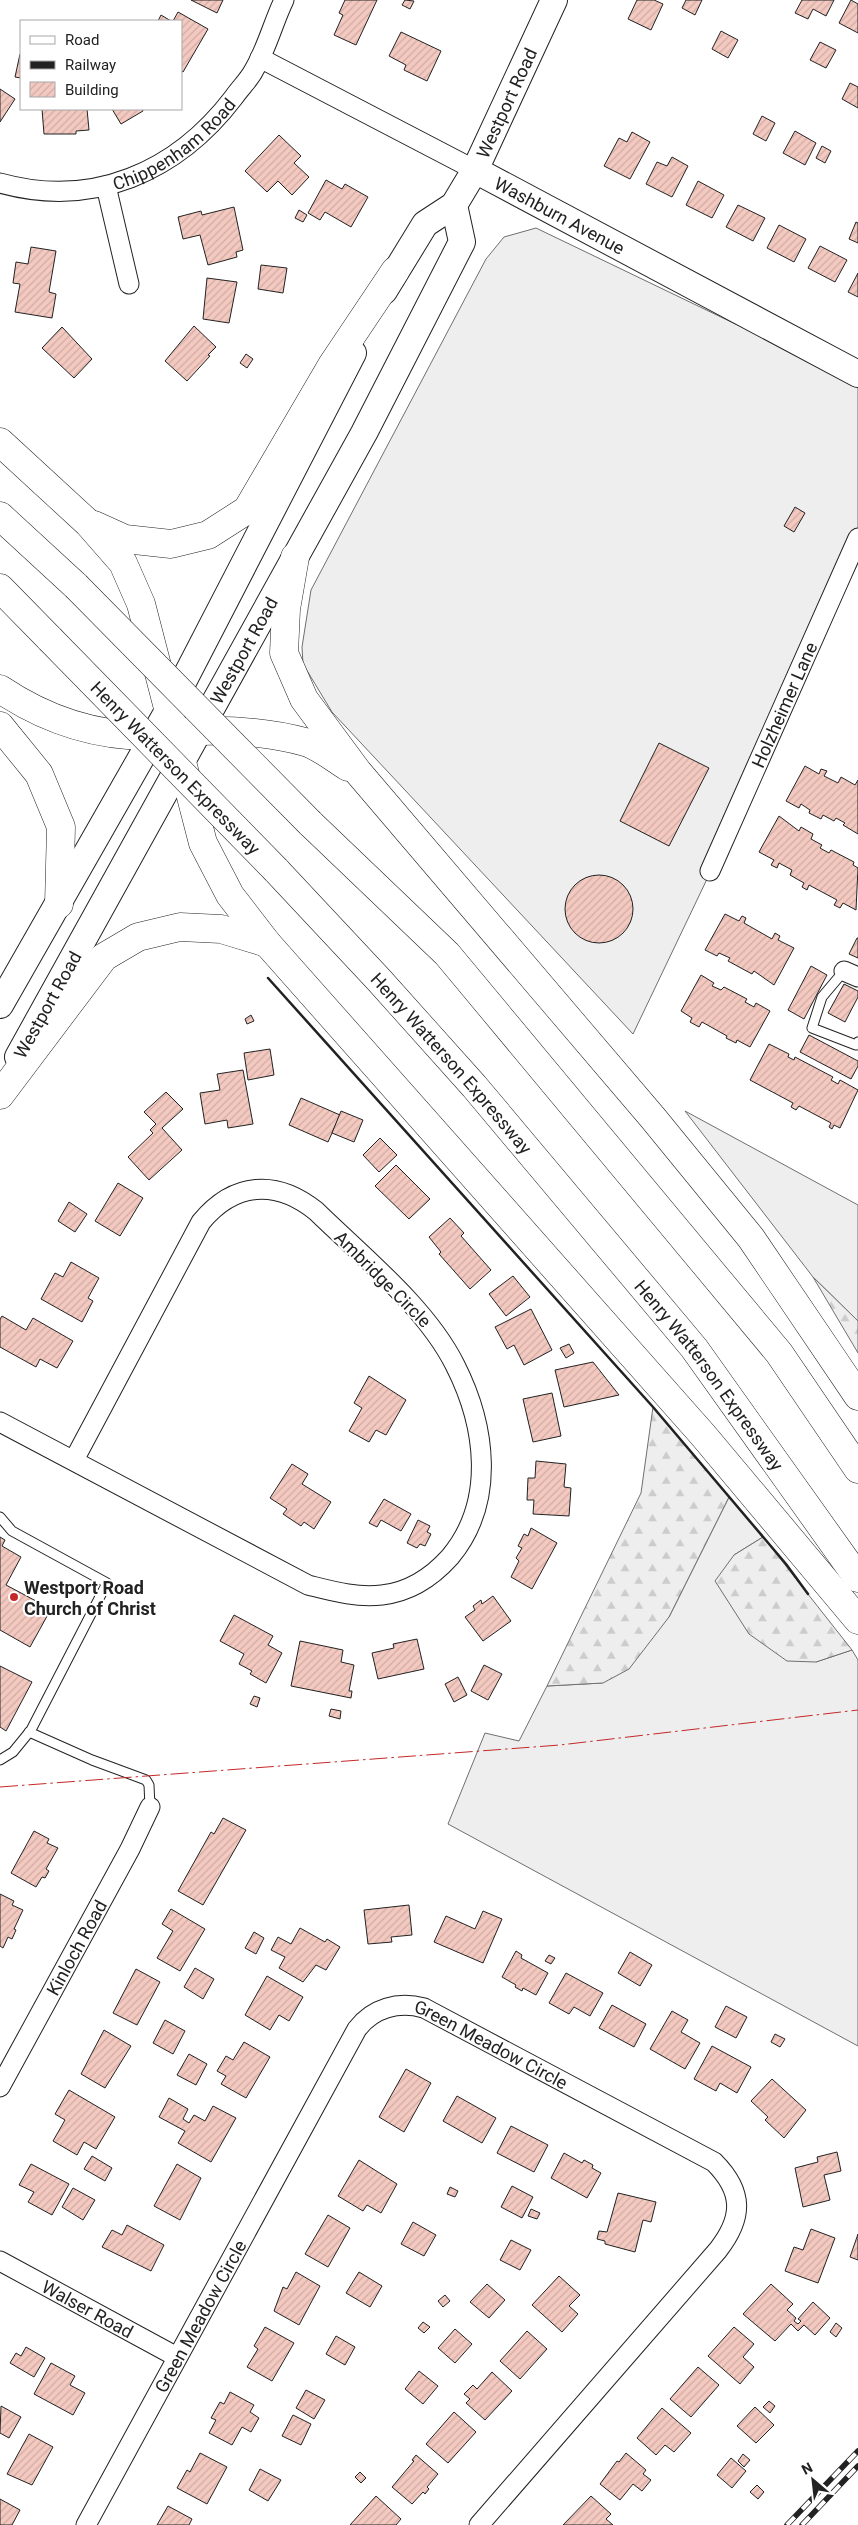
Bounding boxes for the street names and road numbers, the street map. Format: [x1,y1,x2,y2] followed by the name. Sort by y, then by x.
[472,45,541,161] street label: Westport Road
[110,94,239,194] street label: Chippenham Road
[491,172,628,258] street label: Washburn Avenue
[205,593,282,707] street label: Westport Road
[747,639,821,771] street label: Holzheimer Lane
[87,677,265,859] street label: Henry Watterson Expressway
[9,947,85,1062] street label: Westport Road
[367,968,537,1158] street label: Henry Watterson Expressway
[330,1226,436,1332] street label: Ambridge Circle
[631,1275,789,1475] street label: Henry Watterson Expressway
[42,1896,111,1999] street label: Kinloch Road
[413,1996,571,2093] street label: Green Meadow Circle
[150,2236,250,2396] street label: Green Meadow Circle
[39,2275,137,2342] street label: Walser Road

